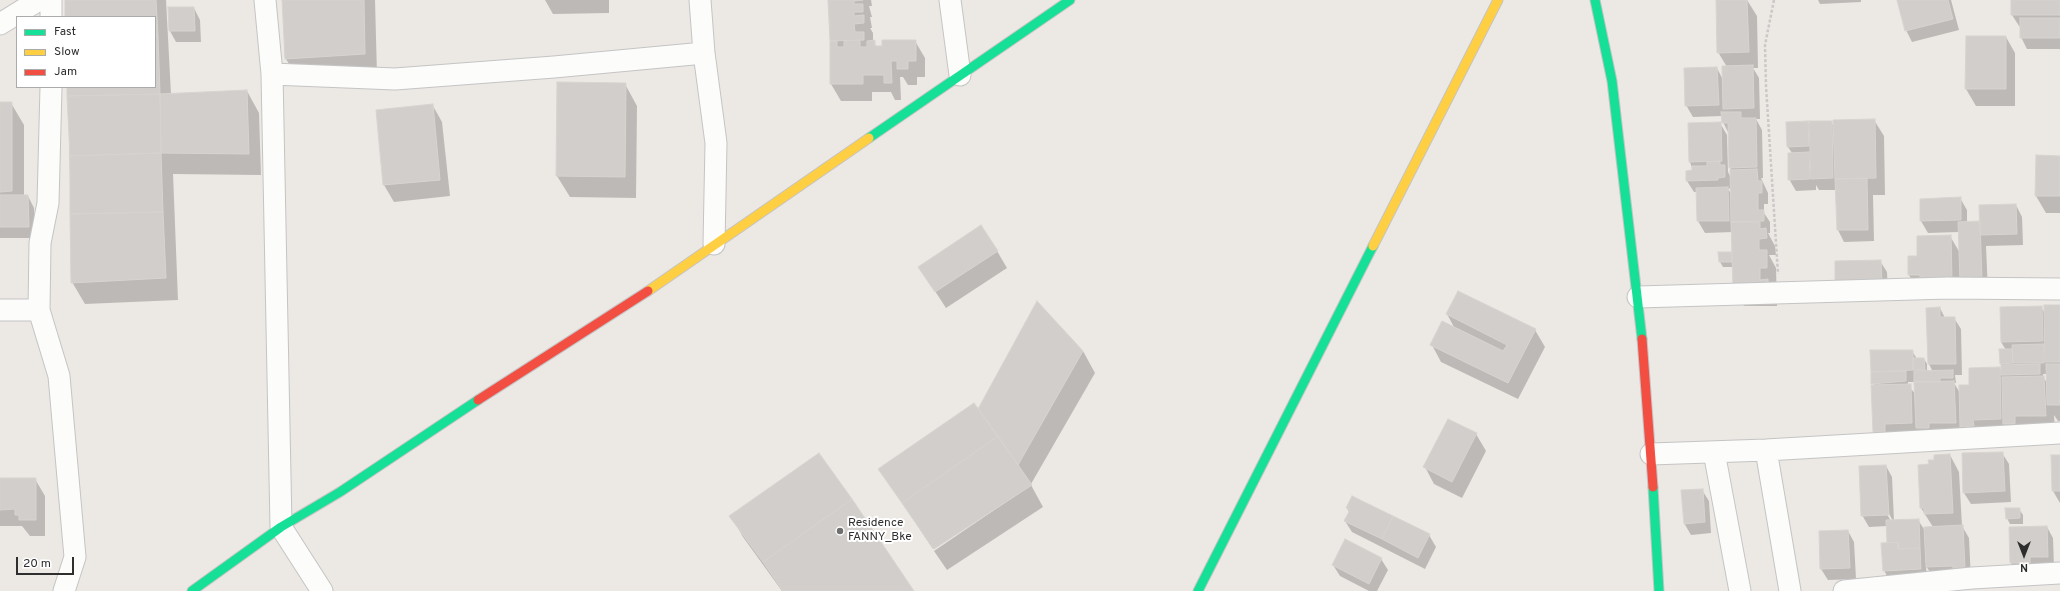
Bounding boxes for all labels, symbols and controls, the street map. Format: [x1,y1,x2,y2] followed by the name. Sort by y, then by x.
[16,16,156,88] legend
[54,24,76,40] text: Fast
[54,44,80,60] text: Slow
[54,64,77,80] text: Jam
[848,517,912,545] place label: Residence FANNY_Bke
[835,526,845,536] marker: Residence FANNY_Bke
[2004,535,2044,575] north arrow
[18,549,76,575] scale bar
[23,556,51,572] text: 20 m
[2020,560,2028,574] text: N

